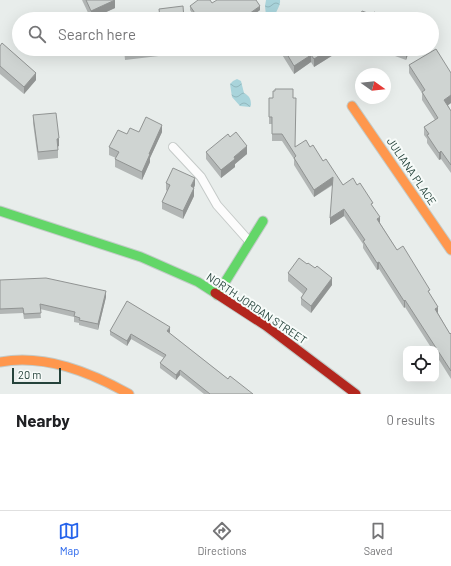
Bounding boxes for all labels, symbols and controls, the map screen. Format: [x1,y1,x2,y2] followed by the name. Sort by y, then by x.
[12,12,439,56] search box
[26,23,48,45] icon: search
[58,25,136,43] text: Search here
[355,68,391,104] north arrow
[385,135,440,208] street label: JULIANA PLACE
[204,270,310,346] street label: NORTH JORDAN STREET
[403,346,439,382] map controls
[403,346,439,382] button: locate
[12,366,61,385] scale bar
[18,368,41,381] text: 20 m
[16,410,70,430] text: Nearby
[386,412,435,428] text: 0 results
[58,520,80,557] tab: Map
[197,520,247,557] tab: Directions
[364,520,393,557] tab: Saved

